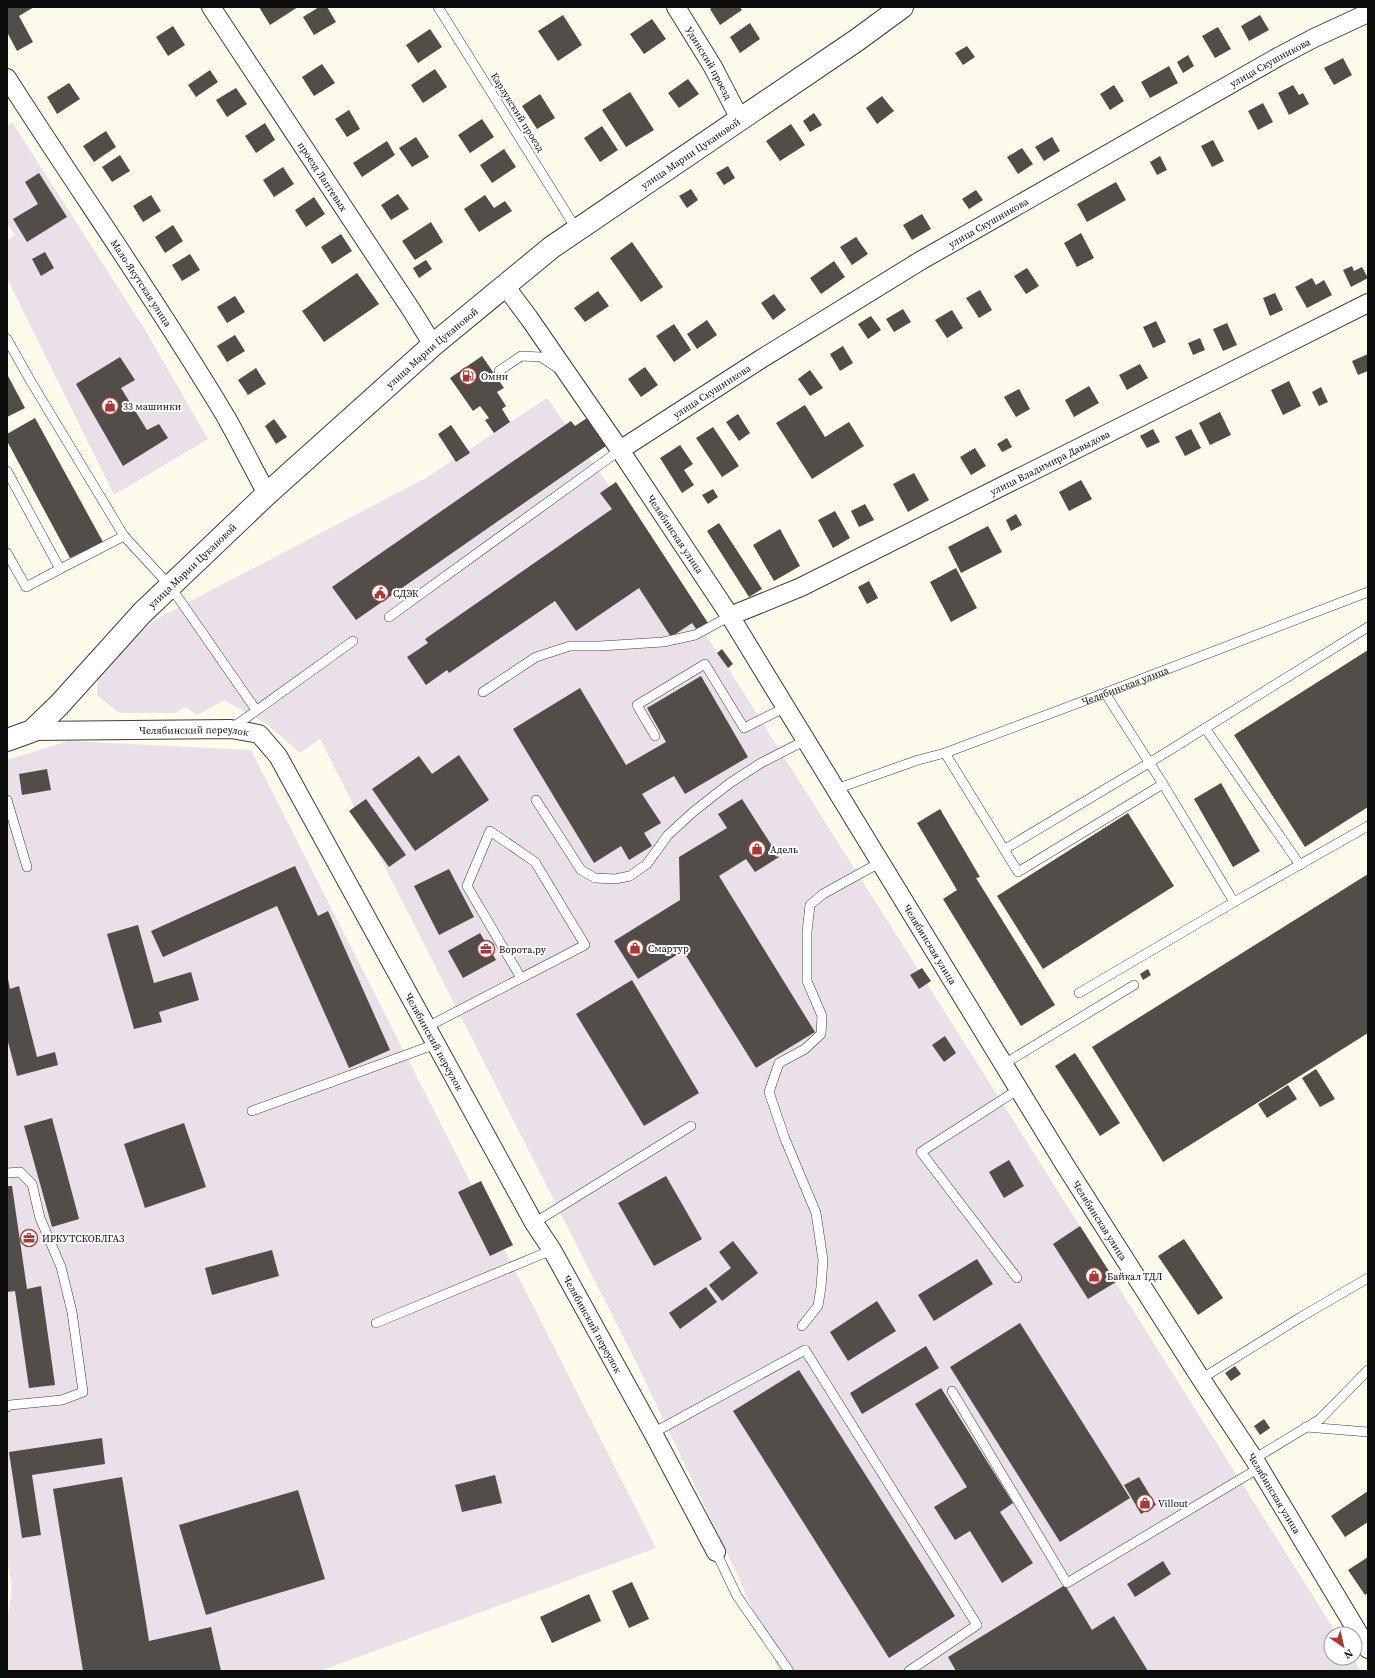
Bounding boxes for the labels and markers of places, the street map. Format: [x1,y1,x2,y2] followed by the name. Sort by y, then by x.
[458,366,478,386] fuel station icon: Омни
[481,370,509,383] place label: Омни
[100,396,120,416] shop icon: 33 машинки
[123,400,182,413] place label: 33 машинки
[370,583,390,603] public building icon: СДЭК
[393,587,419,600] place label: СДЭК
[747,839,767,859] shop icon: Адель
[770,843,798,856] place label: Адель
[625,938,645,958] shop icon: Смартур
[476,939,496,959] office icon: Ворота.ру
[648,942,689,955] place label: Смартур
[499,943,547,956] place label: Ворота.ру
[19,1228,39,1248] office icon: ИРКУТСКОБЛГАЗ
[42,1232,125,1245] place label: ИРКУТСКОБЛГАЗ
[1084,1266,1104,1286] shop icon: Байкал ТДЛ
[1107,1270,1162,1283] place label: Байкал ТДЛ
[1135,1493,1155,1513] shop icon: Villout
[1158,1497,1189,1510] place label: Villout

